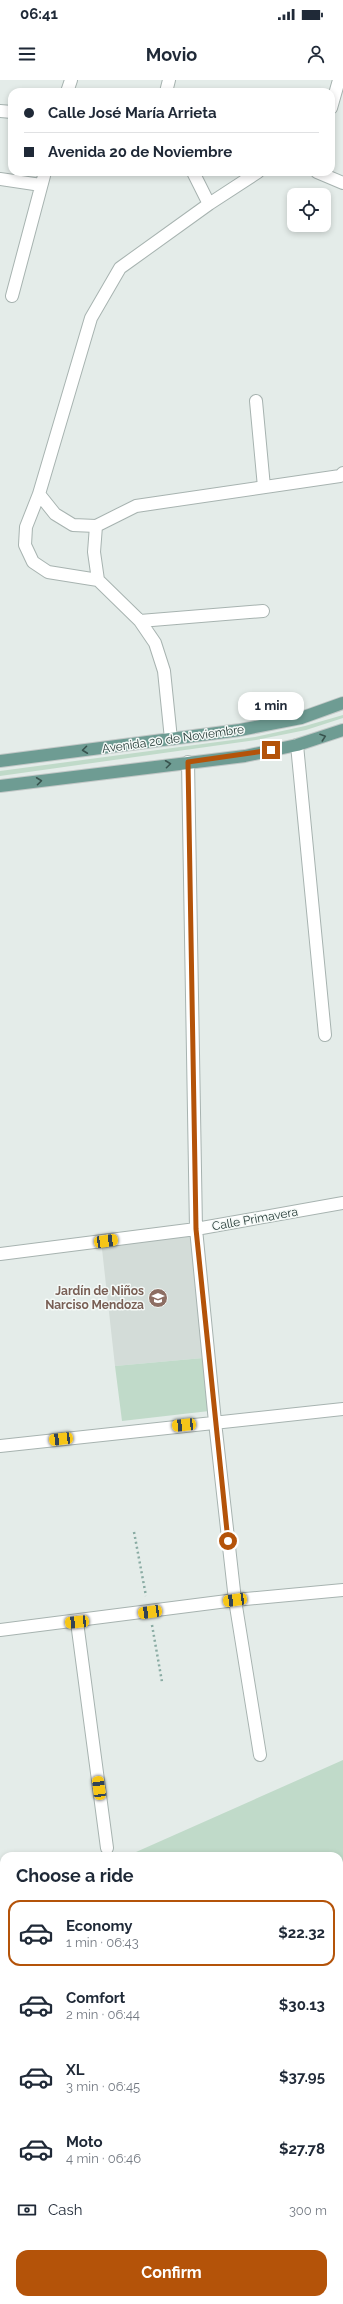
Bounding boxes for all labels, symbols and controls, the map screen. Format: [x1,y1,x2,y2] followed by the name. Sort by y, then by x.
[20,5,58,23] text: 06:41
[16,43,38,65] icon: menu
[305,43,327,65] icon: person
[146,44,197,65] text: Movio
[48,104,217,122] text: Calle José María Arrieta
[48,143,232,161] text: Avenida 20 de Noviembre
[287,188,331,232] map controls
[287,188,331,232] button: locate
[238,692,304,720] callout: 1 min
[255,698,287,713] text: 1 min
[101,722,245,756] street label: Avenida 20 de Noviembre
[319,733,326,741] one-way arrow
[262,741,280,759] route end
[82,745,88,754] one-way arrow
[165,760,171,769] one-way arrow
[36,777,42,786] one-way arrow
[211,1205,299,1233] street label: Calle Primavera
[93,1233,119,1249] car
[45,1284,144,1312] place label: Jardín de Niños Narciso Mendoza
[147,1287,169,1309] school or university icon: Jardín de Niños Narciso Mendoza
[171,1418,197,1432] car
[48,1432,74,1446] car
[219,1532,237,1550] route start
[222,1592,248,1608] car
[137,1604,163,1620] car
[64,1615,90,1629] car
[91,1775,107,1801] car
[16,1865,134,1886] text: Choose a ride
[18,1915,54,1951] icon: car
[66,1917,133,1935] text: Economy
[278,1924,325,1942] text: $22.32
[66,1935,139,1950] text: 1 min · 06:43
[18,1987,54,2023] icon: car
[66,1989,125,2007] text: Comfort
[279,1996,325,2014] text: $30.13
[66,2007,140,2022] text: 2 min · 06:44
[18,2059,54,2095] icon: car
[66,2061,84,2079] text: XL
[279,2068,325,2086] text: $37.95
[66,2079,140,2094] text: 3 min · 06:45
[18,2131,54,2167] icon: car
[66,2133,103,2151] text: Moto
[279,2140,325,2158] text: $27.78
[66,2151,141,2166] text: 4 min · 06:46
[16,2199,38,2221] icon: cash
[48,2201,82,2219] text: Cash
[289,2203,327,2218] text: 300 m
[16,2250,327,2296] button: Confirm

